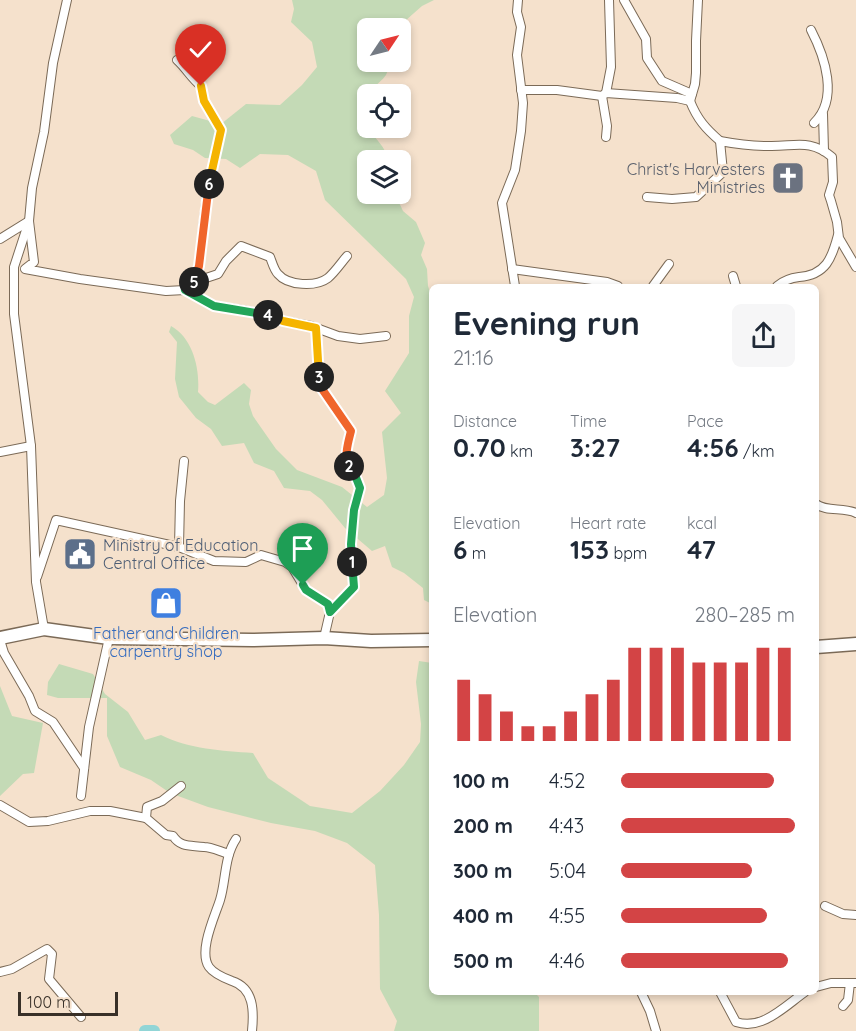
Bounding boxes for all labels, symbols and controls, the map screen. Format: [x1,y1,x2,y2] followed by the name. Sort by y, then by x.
[357,18,411,72] north arrow
[357,18,411,204] map controls
[175,24,226,86] pin
[184,33,217,66] icon: check
[357,84,411,138] button: locate
[357,150,411,204] button: layers
[627,159,765,197] place label: Christ's Harvesters Ministries
[770,160,806,196] church icon: Christ's Harvesters Ministries
[194,169,224,199] pin: 6
[205,174,213,194] text: 6
[179,267,209,297] pin: 5
[189,272,199,292] text: 5
[253,300,283,330] pin: 4
[453,302,640,343] text: Evening run
[732,304,795,367] button: share
[263,305,273,325] text: 4
[453,345,493,370] text: 21:16
[304,362,334,392] pin: 3
[315,367,323,387] text: 3
[453,411,517,431] text: Distance
[570,411,607,431] text: Time
[687,411,723,431] text: Pace
[453,431,506,464] text: 0.70
[570,431,620,464] text: 3:27
[687,431,739,464] text: 4:56
[506,441,533,461] text: km
[739,441,775,461] text: /km
[334,451,364,481] pin: 2
[344,456,354,476] text: 2
[453,513,520,533] text: Elevation
[570,513,646,533] text: Heart rate
[687,513,717,533] text: kcal
[277,523,328,585] pin
[286,532,319,565] icon: arrive
[453,533,467,566] text: 6
[570,533,609,566] text: 153
[687,533,716,566] text: 47
[103,535,258,573] place label: Ministry of Education Central Office
[62,536,98,572] public building icon: Ministry of Education Central Office
[467,543,486,563] text: m
[609,543,647,563] text: bpm
[337,547,367,577] pin: 1
[349,552,355,572] text: 1
[148,585,184,621] shop icon: Father and Children carpentry shop
[453,602,537,627] text: Elevation
[695,602,795,627] text: 280–285 m
[93,623,239,661] place label: Father and Children carpentry shop
[453,768,509,793] text: 100 m
[549,768,585,793] text: 4:52
[453,813,513,838] text: 200 m
[549,813,584,838] text: 4:43
[453,858,512,883] text: 300 m
[549,858,586,883] text: 5:04
[453,903,513,928] text: 400 m
[549,903,585,928] text: 4:55
[453,948,513,973] text: 500 m
[549,948,585,973] text: 4:46
[18,989,118,1016] scale bar
[27,992,71,1012] text: 100 m

